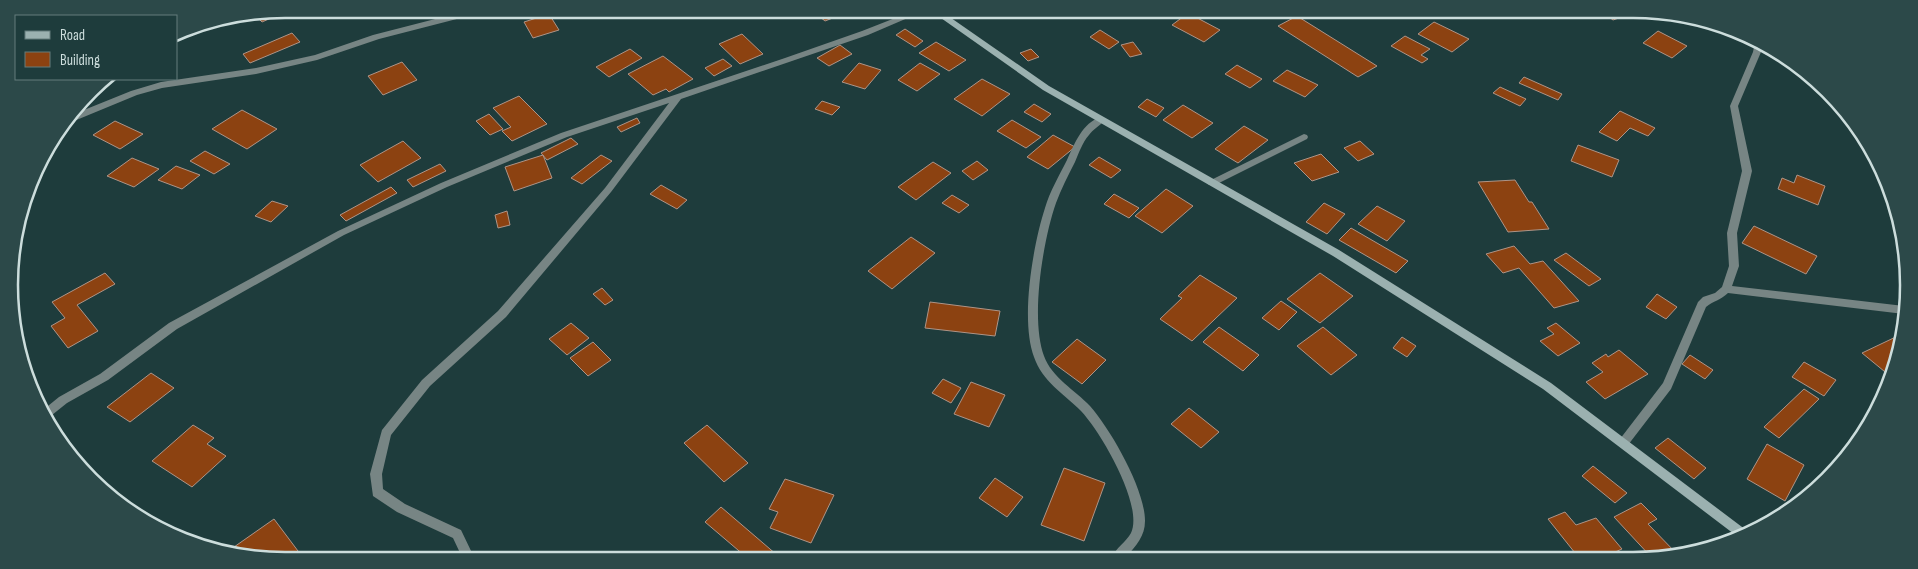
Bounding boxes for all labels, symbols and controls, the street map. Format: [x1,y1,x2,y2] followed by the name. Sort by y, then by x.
[15,15,178,80] legend
[60,26,85,45] text: Road
[60,51,100,70] text: Building

